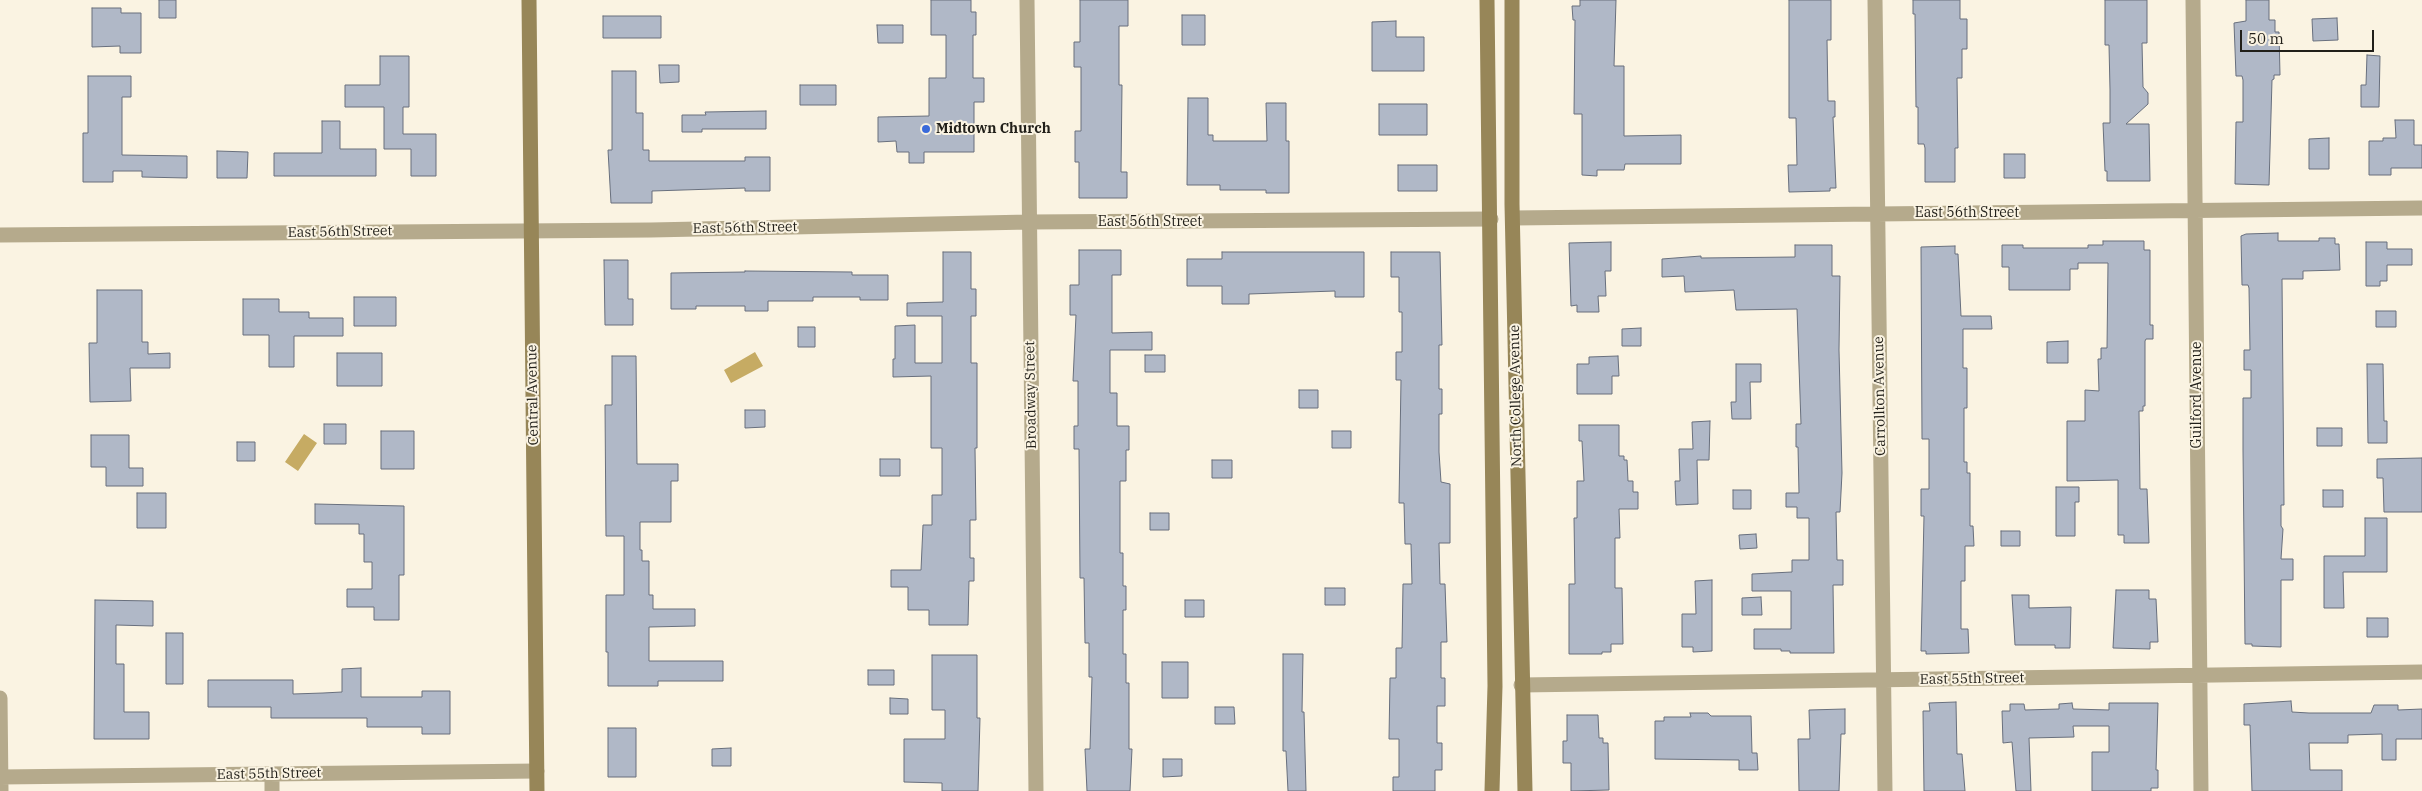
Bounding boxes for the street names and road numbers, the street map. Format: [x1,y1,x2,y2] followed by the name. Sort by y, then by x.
[1915,205,2019,221] street label: East 56th Street
[1098,214,1202,230] street label: East 56th Street
[693,219,797,237] street label: East 56th Street
[288,223,392,241] street label: East 56th Street
[1506,325,1526,467] street label: North College Avenue
[1871,336,1889,456] street label: Carrollton Avenue
[1022,341,1040,449] street label: Broadway Street
[2189,341,2205,449] street label: Guilford Avenue
[524,344,542,446] street label: Central Avenue
[1920,670,2024,688] street label: East 55th Street
[217,765,321,783] street label: East 55th Street

